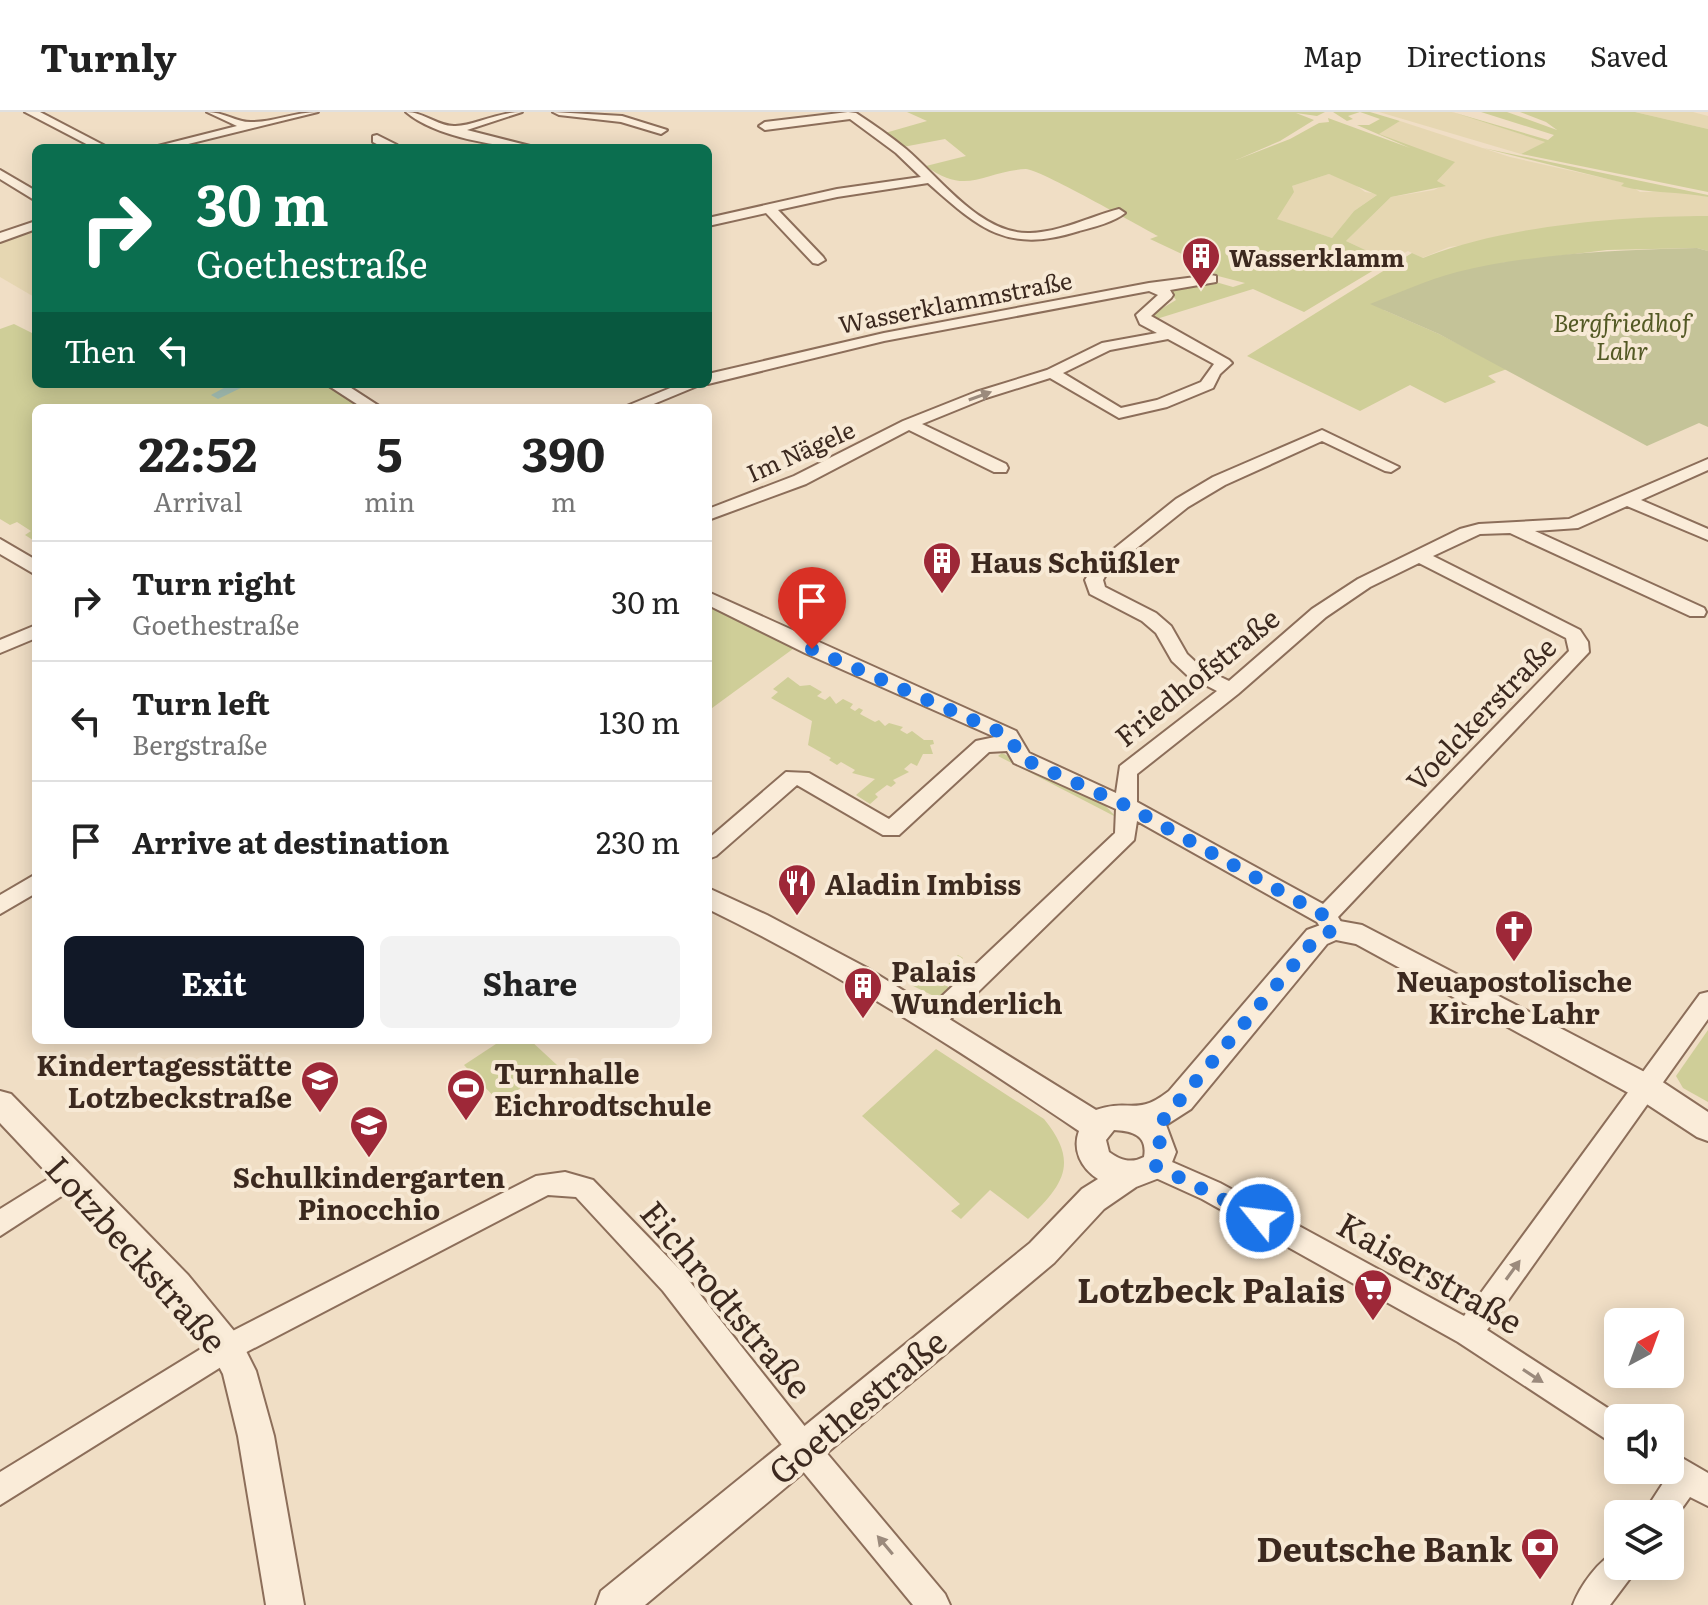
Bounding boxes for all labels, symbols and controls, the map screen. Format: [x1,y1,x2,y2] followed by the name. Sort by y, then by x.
[40,27,177,84] text: Turnly
[1303,34,1362,76] text: Map
[1406,34,1546,76] text: Directions
[1590,34,1668,76] text: Saved
[196,160,329,243] text: 30 m
[64,176,168,280] icon: right
[1180,235,1222,290] building icon: Wasserklamm
[196,236,428,289] text: Goethestraße
[1229,239,1404,274] place label: Wasserklamm
[835,261,1075,341] street label: Wasserklammstraße
[1553,304,1694,367] park label: Bergfriedhof Lahr
[64,328,136,372] text: Then
[152,328,196,372] icon: left
[968,390,992,402] one-way arrow
[740,411,860,489] street label: Im Nägele
[139,416,257,487] text: 22:52
[376,416,403,487] text: 5
[522,416,605,487] text: 390
[154,481,242,520] text: Arrival
[364,481,415,520] text: min
[551,481,576,520] text: m
[921,540,963,595] building icon: Haus Schüßler
[970,540,1180,582] place label: Haus Schüßler
[132,560,296,604] text: Turn right
[778,567,846,649] pin
[64,579,108,623] icon: right
[611,579,680,623] text: 30 m
[790,579,834,623] icon: arrive
[1105,596,1287,756] street label: Friedhofstraße
[132,604,299,643] text: Goethestraße
[1395,626,1565,800] street label: Voelckerstraße
[132,680,270,724] text: Turn left
[64,699,108,743] icon: left
[599,699,680,743] text: 130 m
[132,724,268,763] text: Bergstraße
[64,819,108,863] icon: arrive
[132,819,449,863] text: Arrive at destination
[596,819,680,863] text: 230 m
[776,862,818,917] restaurant icon: Aladin Imbiss
[825,862,1021,904] place label: Aladin Imbiss
[1493,908,1535,963] church icon: Neuapostolische Kirche Lahr
[64,936,364,1028] button: Exit
[380,936,680,1028] button: Share
[891,949,1063,1023] place label: Palais Wunderlich
[1396,959,1632,1033] place label: Neuapostolische Kirche Lahr
[842,965,884,1020] building icon: Palais Wunderlich
[36,1043,292,1117] place label: Kindertagesstätte Lotzbeckstraße
[494,1051,712,1125] place label: Turnhalle Eichrodtschule
[299,1059,341,1114] school or university icon: Kindertagesstätte Lotzbeckstraße
[445,1067,487,1122] sports icon: Turnhalle Eichrodtschule
[348,1104,390,1159] school or university icon: Schulkindergarten Pinocchio
[36,1143,240,1363] street label: Lotzbeckstraße
[233,1155,505,1229] place label: Schulkindergarten Pinocchio
[1218,1176,1302,1260] position arrow
[630,1188,826,1408] street label: Eichrodtstraße
[1329,1198,1533,1344] street label: Kaiserstraße
[1505,1259,1521,1280] one-way arrow
[1077,1263,1345,1313] place label: Lotzbeck Palais
[1352,1267,1394,1322] supermarket icon: Lotzbeck Palais
[1604,1308,1684,1388] north arrow
[1604,1308,1684,1580] map controls
[756,1315,956,1495] street label: Goethestraße
[1523,1368,1544,1383] one-way arrow
[1604,1404,1684,1484] button: sound
[1604,1500,1684,1580] button: layers
[1256,1522,1512,1572] place label: Deutsche Bank
[1519,1526,1561,1581] bank icon: Deutsche Bank
[877,1535,893,1555] one-way arrow

